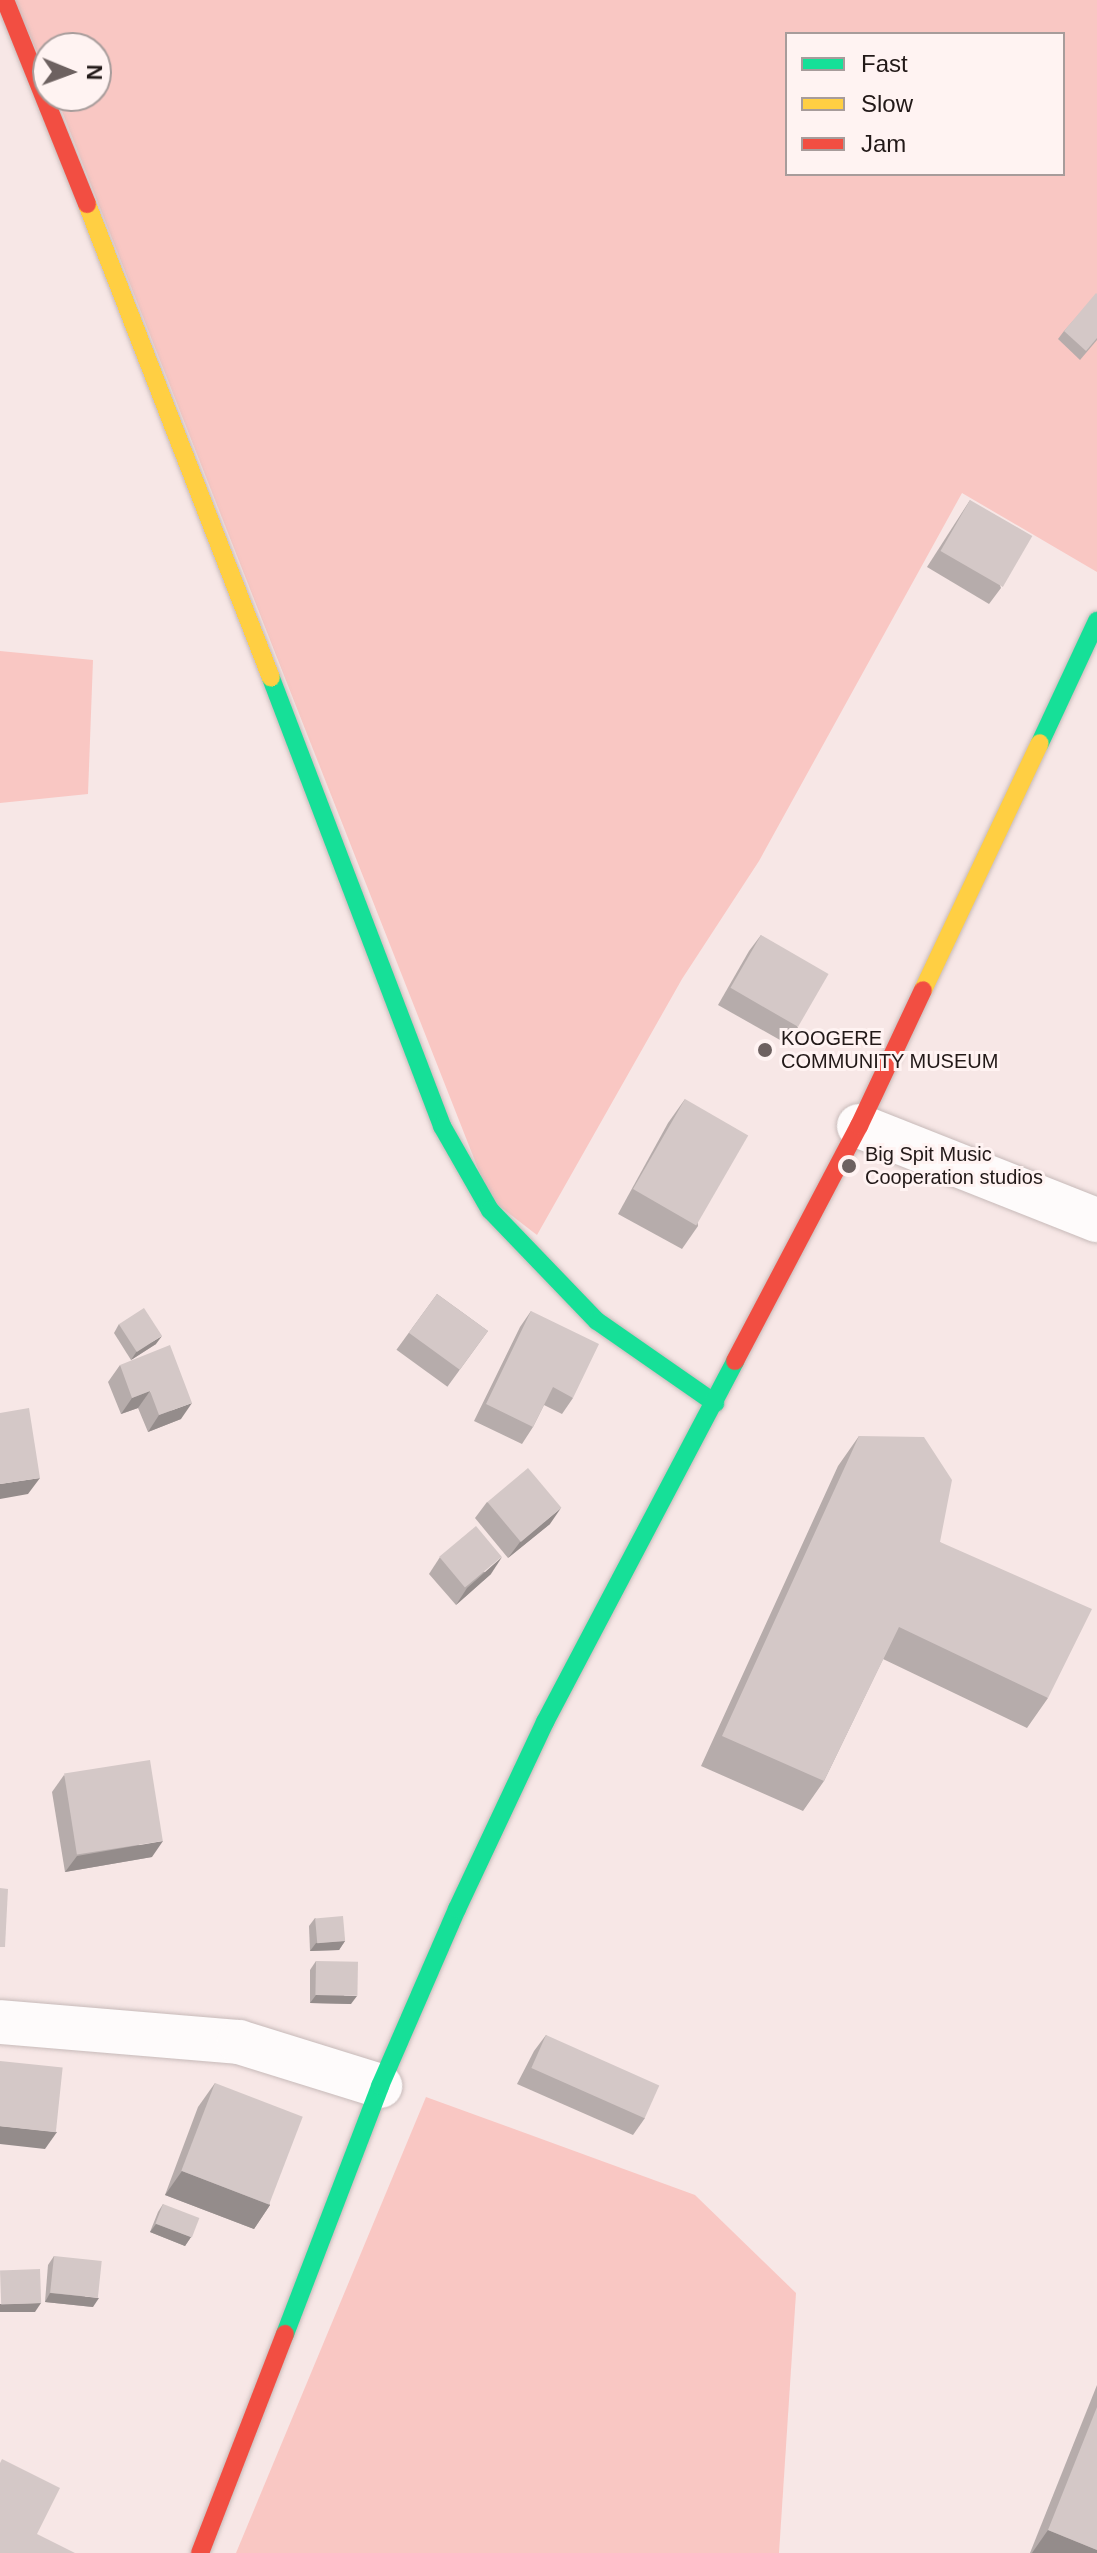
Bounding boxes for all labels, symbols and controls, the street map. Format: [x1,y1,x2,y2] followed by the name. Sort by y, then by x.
[32,32,112,112] north arrow
[785,32,1065,176] legend
[861,50,908,77] text: Fast
[82,64,107,81] text: N
[861,90,913,117] text: Slow
[861,130,906,157] text: Jam
[781,1026,999,1073] place label: KOOGERE COMMUNITY MUSEUM
[756,1041,774,1059] marker: KOOGERE COMMUNITY MUSEUM
[865,1142,1043,1189] place label: Big Spit Music Cooperation studios
[840,1157,858,1175] marker: Big Spit Music Cooperation studios

